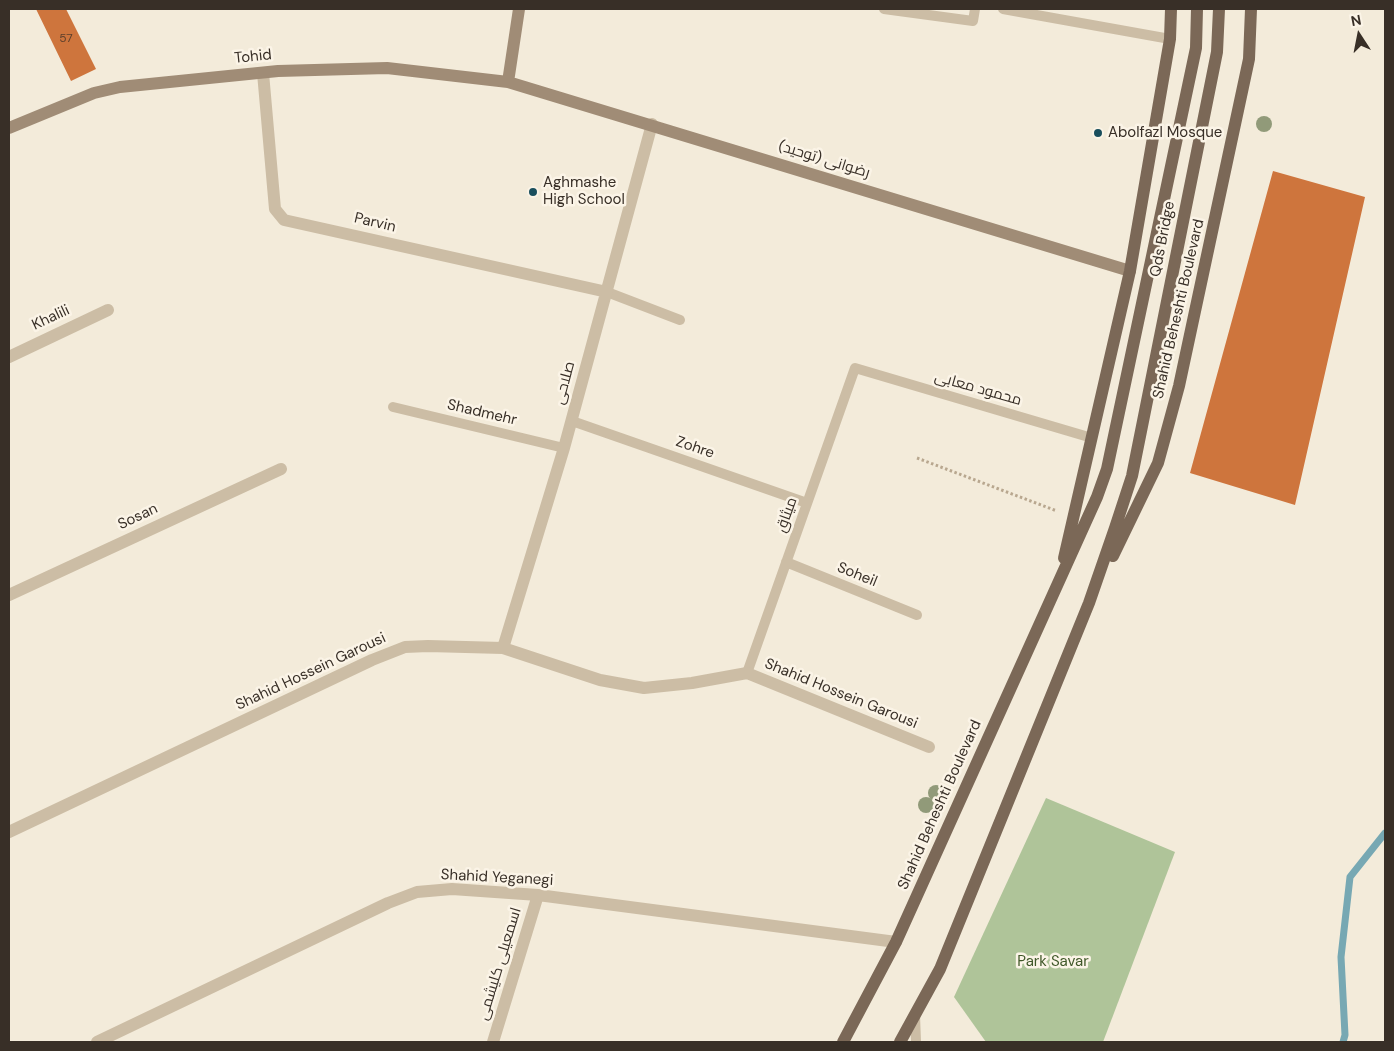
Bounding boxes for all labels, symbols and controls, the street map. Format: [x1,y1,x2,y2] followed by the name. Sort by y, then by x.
[1334,10,1384,60] north arrow
[1349,10,1363,30] text: N
[59,32,73,46] house number: 57
[233,46,273,68] street label: Tohid
[1108,124,1222,142] place label: Abolfazl Mosque
[1092,127,1104,139] marker: Abolfazl Mosque
[776,138,872,182] street label: رضوانی (توحید)
[543,174,625,209] place label: Aghmashe High School
[527,186,539,198] marker: Aghmashe High School
[1147,200,1179,278] street label: Qds Bridge
[352,209,398,237] street label: Parvin
[1150,217,1208,401] street label: Shahid Beheshti Boulevard
[29,302,73,334] street label: Khalili
[551,359,579,407] street label: صلاحی
[932,368,1024,410] street label: محمود معابی
[445,396,519,430] street label: Shadmehr
[673,433,717,463] street label: Zohre
[772,495,802,535] street label: میثاق
[115,500,161,534] street label: Sosan
[834,559,880,591] street label: Soheil
[233,629,389,715] street label: Shahid Hossein Garousi
[762,655,920,733] street label: Shahid Hossein Garousi
[894,717,986,893] street label: Shahid Beheshti Boulevard
[440,866,554,890] street label: Shahid Yeganegi
[474,905,526,1023] street label: اسمعیلی کلیشمی
[1017,953,1089,971] park label: Park Savar

